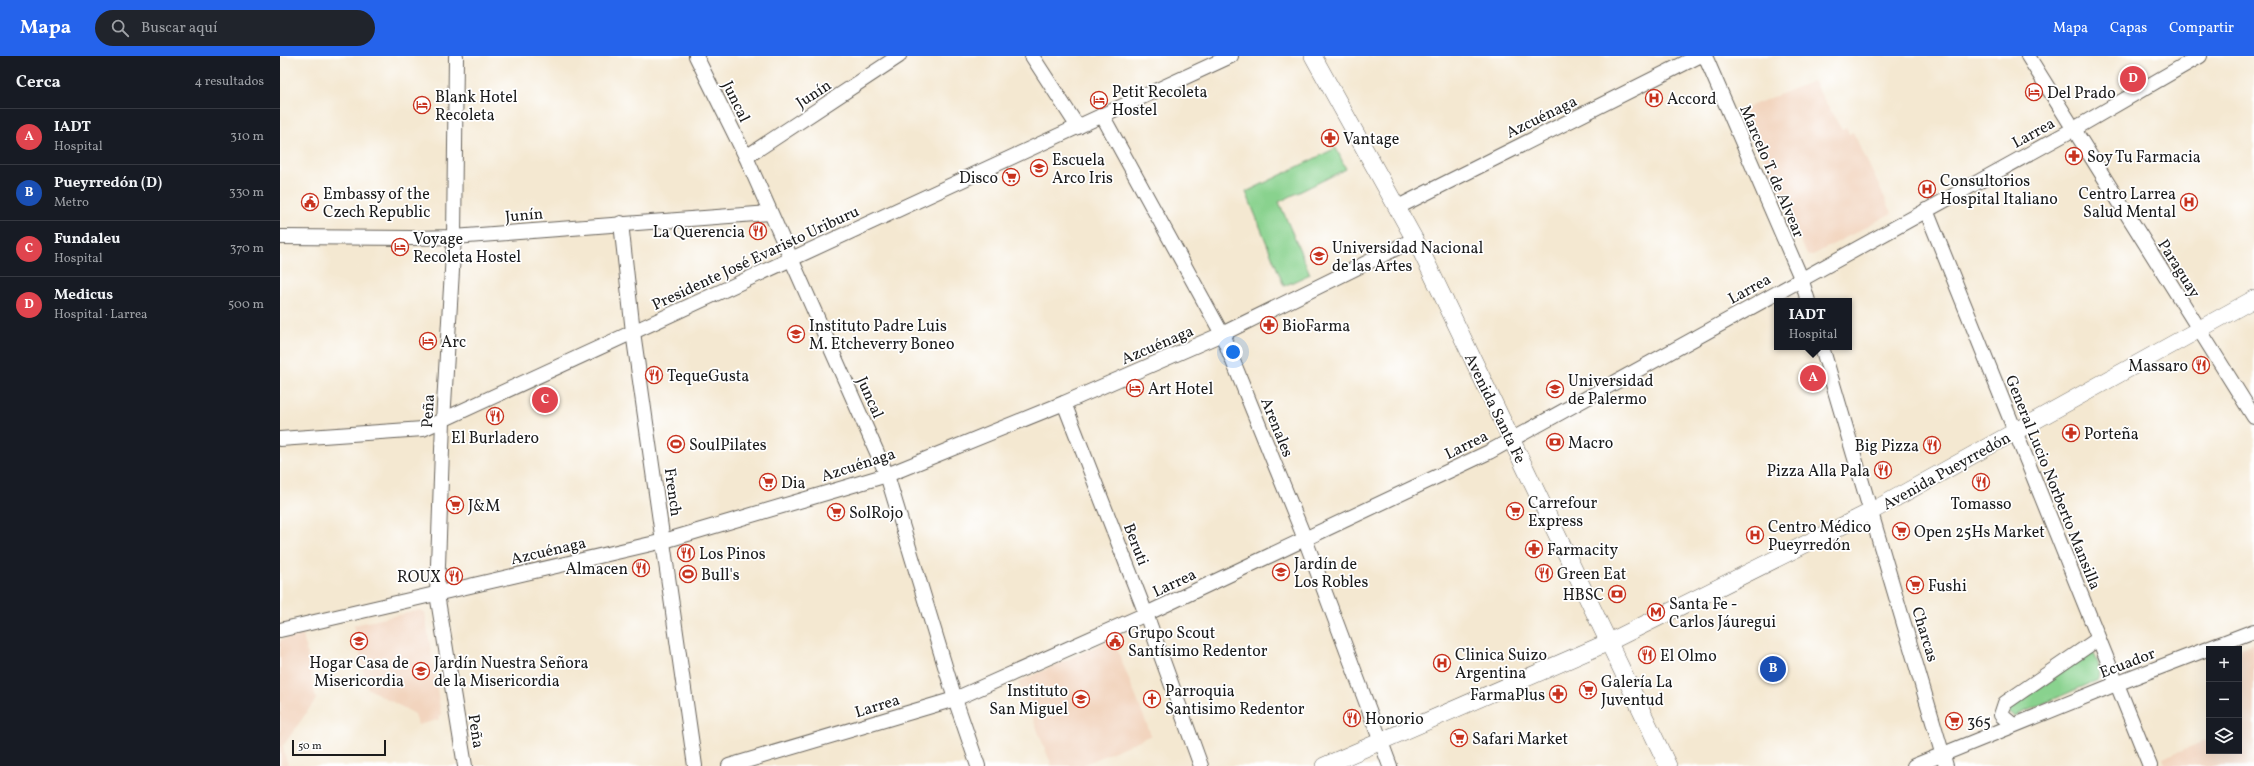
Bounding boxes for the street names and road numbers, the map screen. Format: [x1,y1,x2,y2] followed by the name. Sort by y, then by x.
[792,75,836,114] street label: Junín
[716,77,755,127] street label: Juncal
[1503,91,1581,144] street label: Azcuénaga
[1733,102,1809,242] street label: Marcelo T. de Alvear
[2009,113,2059,154] street label: Larrea
[649,201,863,317] street label: Presidente José Evaristo Uriburu
[504,203,544,229] street label: Junín
[2152,236,2205,303] street label: Paraguay
[1725,269,1775,310] street label: Larrea
[1118,321,1197,371] street label: Azcuénaga
[1458,350,1530,467] street label: Avenida Santa Fe
[1999,372,2105,593] street label: General Lucio Norberto Mansilla
[850,373,888,422] street label: Juncal
[417,393,441,429] street label: Peña
[1254,395,1298,461] street label: Arenales
[1441,426,1492,466] street label: Larrea
[1879,427,2015,516] street label: Avenida Pueyrredón
[819,444,899,488] street label: Azcuénaga
[658,467,686,518] street label: French
[1117,520,1153,569] street label: Beruti
[509,533,588,571] street label: Azcuénaga
[1149,564,1200,603] street label: Larrea
[1905,604,1943,665] street label: Charcas
[2097,643,2159,685] street label: Ecuador
[852,690,903,724] street label: Larrea
[461,713,489,750] street label: Peña

